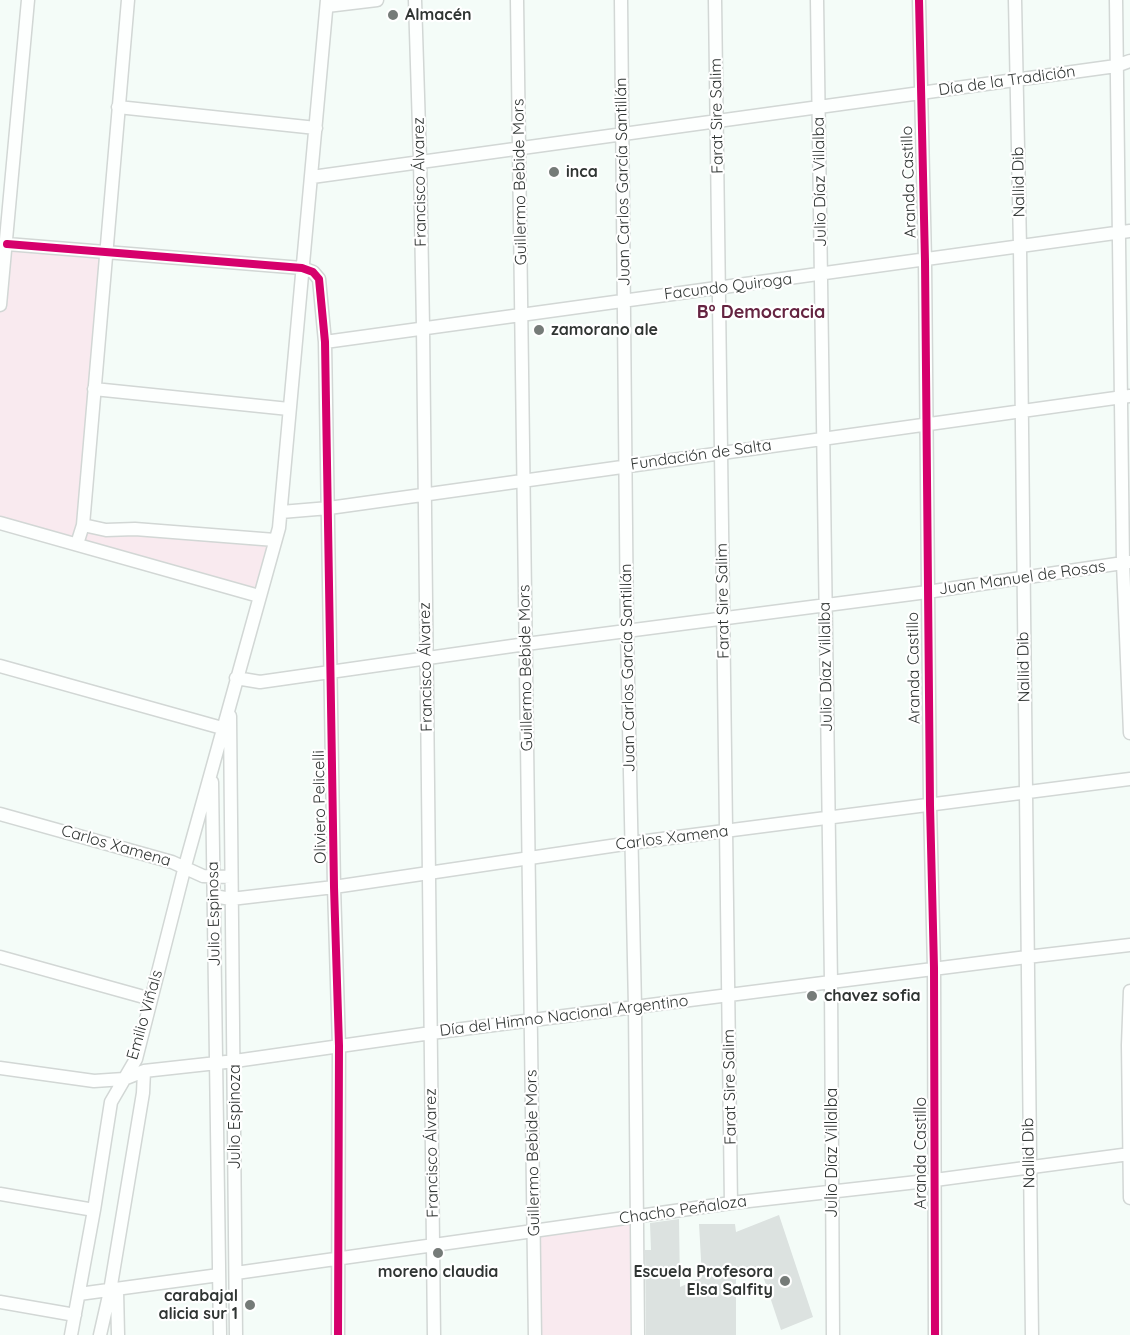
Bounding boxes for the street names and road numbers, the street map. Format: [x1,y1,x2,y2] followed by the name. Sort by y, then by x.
[706,58,728,174] street label: Farat Sire Salim
[937,62,1077,100] street label: Día de la Tradición
[612,78,634,286] street label: Juan Carlos García Santillán
[509,98,531,266] street label: Guillermo Bebide Mors
[409,117,431,247] street label: Francisco Álvarez
[809,117,831,247] street label: Julio Díaz Villalba
[897,126,921,238] street label: Aranda Castillo
[1009,146,1029,218] street label: Nallid Dib
[663,270,793,304] street label: Facundo Quiroga
[629,436,773,474] street label: Fundación de Salta
[712,543,734,659] street label: Farat Sire Salim
[937,557,1107,599] street label: Juan Manuel de Rosas
[617,564,639,772] street label: Juan Carlos García Santillán
[515,584,537,752] street label: Guillermo Bebide Mors
[415,602,437,732] street label: Francisco Álvarez
[815,602,837,732] street label: Julio Díaz Villalba
[903,612,925,724] street label: Aranda Castillo
[1014,631,1034,703] street label: Nallid Dib
[309,750,331,864] street label: Oliviero Pelicelli
[59,821,173,871] street label: Carlos Xamena
[615,822,729,854] street label: Carlos Xamena
[203,861,225,967] street label: Julio Espinosa
[123,968,167,1062] street label: Emilio Viñals
[439,991,689,1041] street label: Día del Himno Nacional Argentino
[719,1029,741,1145] street label: Farat Sire Salim
[225,1064,245,1170] street label: Julio Espinoza
[522,1069,544,1237] street label: Guillermo Bebide Mors
[421,1088,443,1218] street label: Francisco Álvarez
[822,1088,842,1218] street label: Julio Díaz Villalba
[911,1097,931,1209] street label: Aranda Castillo
[1019,1117,1039,1189] street label: Nallid Dib
[618,1192,748,1228] street label: Chacho Peñaloza

